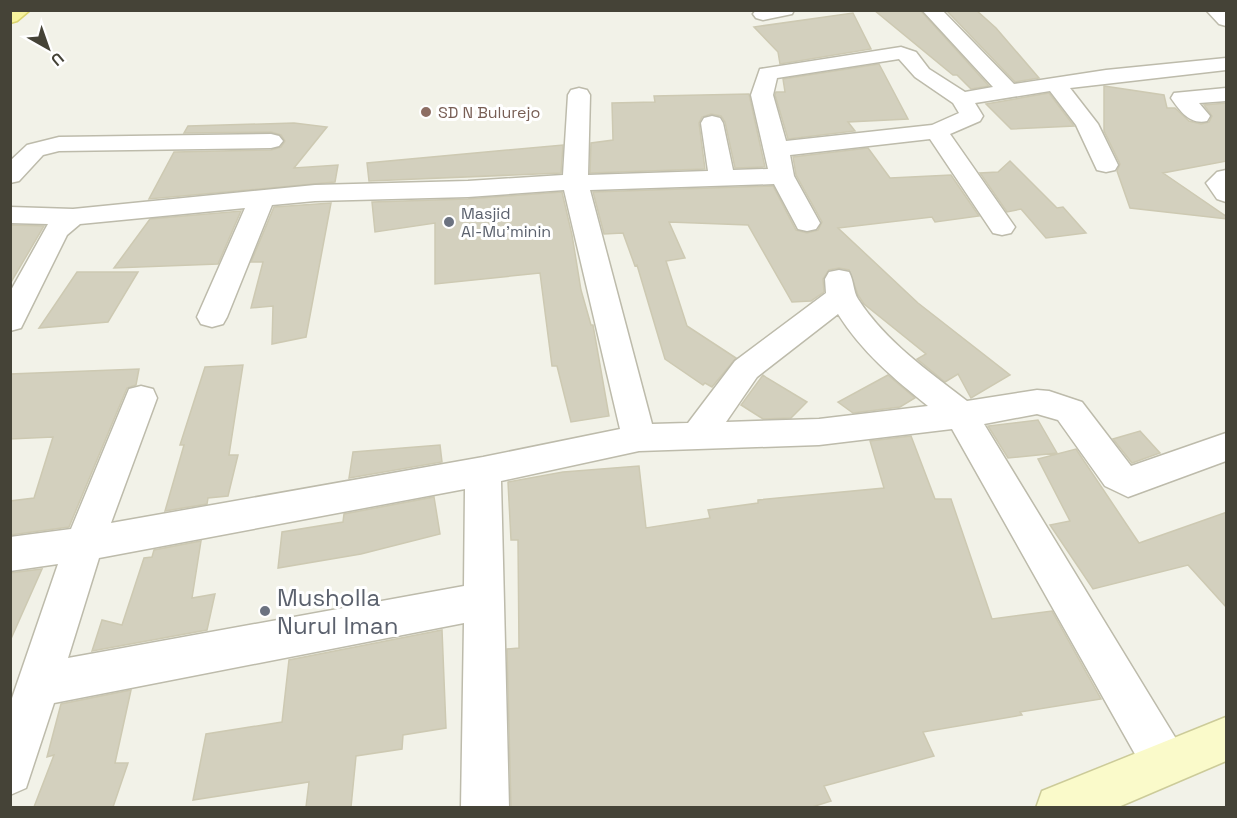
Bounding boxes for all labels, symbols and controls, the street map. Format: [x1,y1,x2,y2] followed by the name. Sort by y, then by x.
[18,18,78,78] north arrow
[46,48,68,71] text: U
[438,102,540,123] place label: SD N Bulurejo
[419,105,433,119] marker: SD N Bulurejo
[461,203,551,242] place label: Masjid Al-Mu'minin
[442,215,456,229] marker: Masjid Al-Mu'minin
[277,582,398,641] place label: Musholla Nurul Iman
[258,604,272,618] marker: Musholla Nurul Iman

